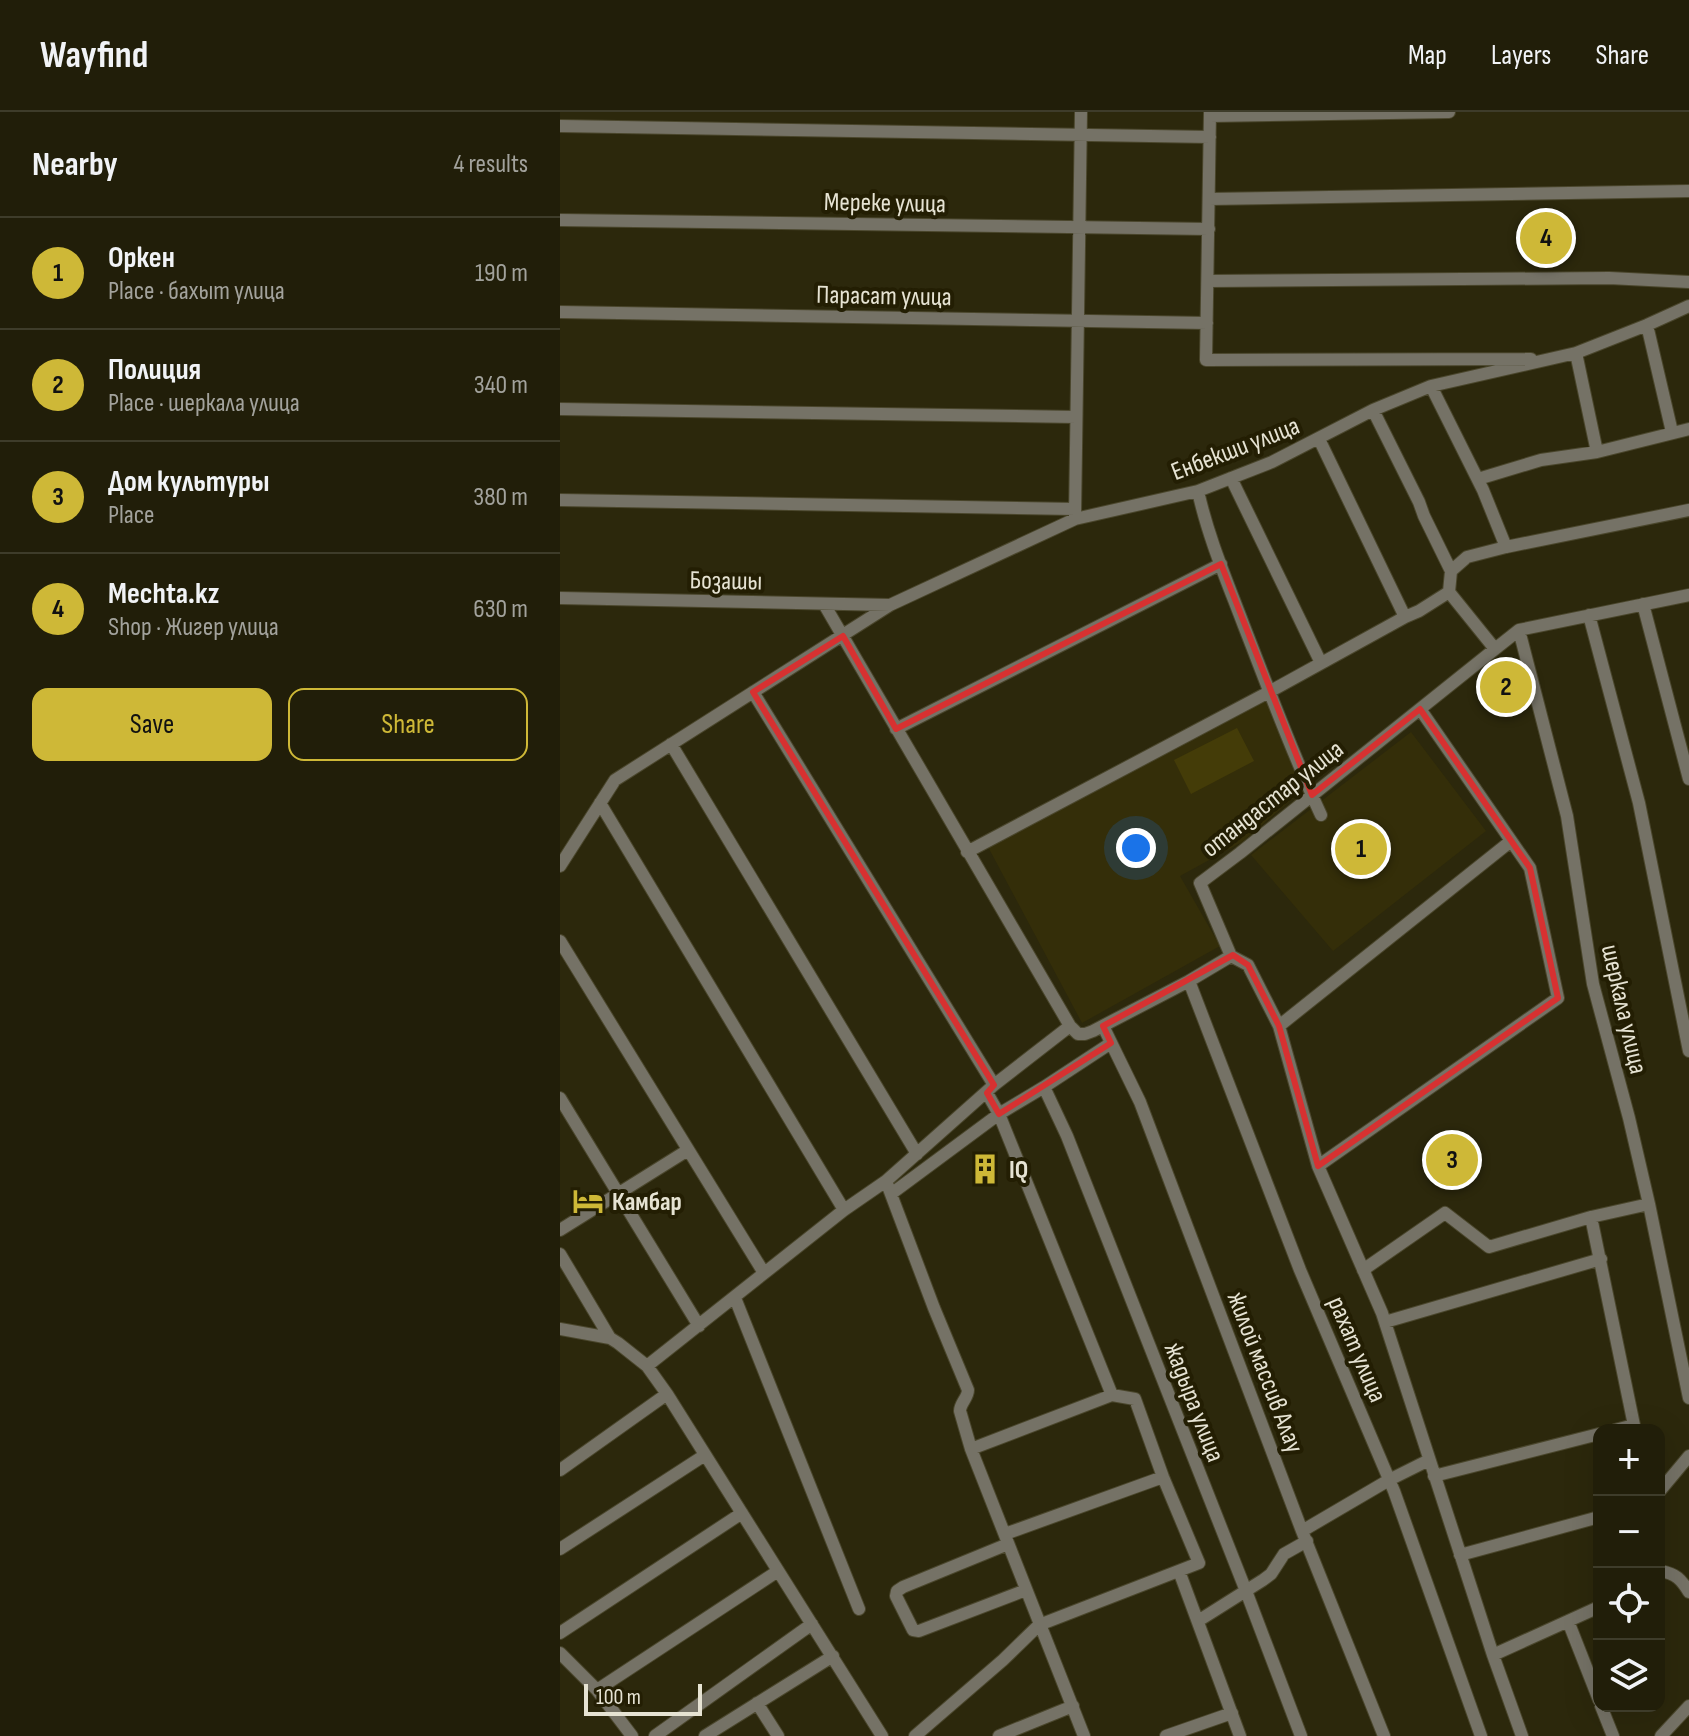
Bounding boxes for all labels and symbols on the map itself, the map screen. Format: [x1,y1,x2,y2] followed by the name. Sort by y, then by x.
[824,187,946,220] street label: Мереке улица
[1520,208,1572,268] pin: 4
[816,280,952,313] street label: Парасат улица
[1167,411,1304,488] street label: Енбекши улица
[689,565,763,598] street label: Бозашы
[1480,657,1532,717] pin: 2
[1196,734,1350,864] street label: отандастар улица
[1335,819,1387,879] pin: 1
[1116,828,1156,868] your location
[1594,942,1653,1077] street label: шеркала улица
[1426,1130,1478,1190] pin: 3
[968,1152,1002,1186] building icon: IQ
[1009,1155,1028,1186] place label: IQ
[571,1184,605,1218] hotel icon: Камбар
[612,1187,682,1218] place label: Камбар
[1220,1288,1310,1457] street label: жилой массив Алау
[1321,1292,1393,1407] street label: рахат улица
[1157,1339,1231,1467] street label: жадыра улица
[584,1680,702,1716] scale bar

